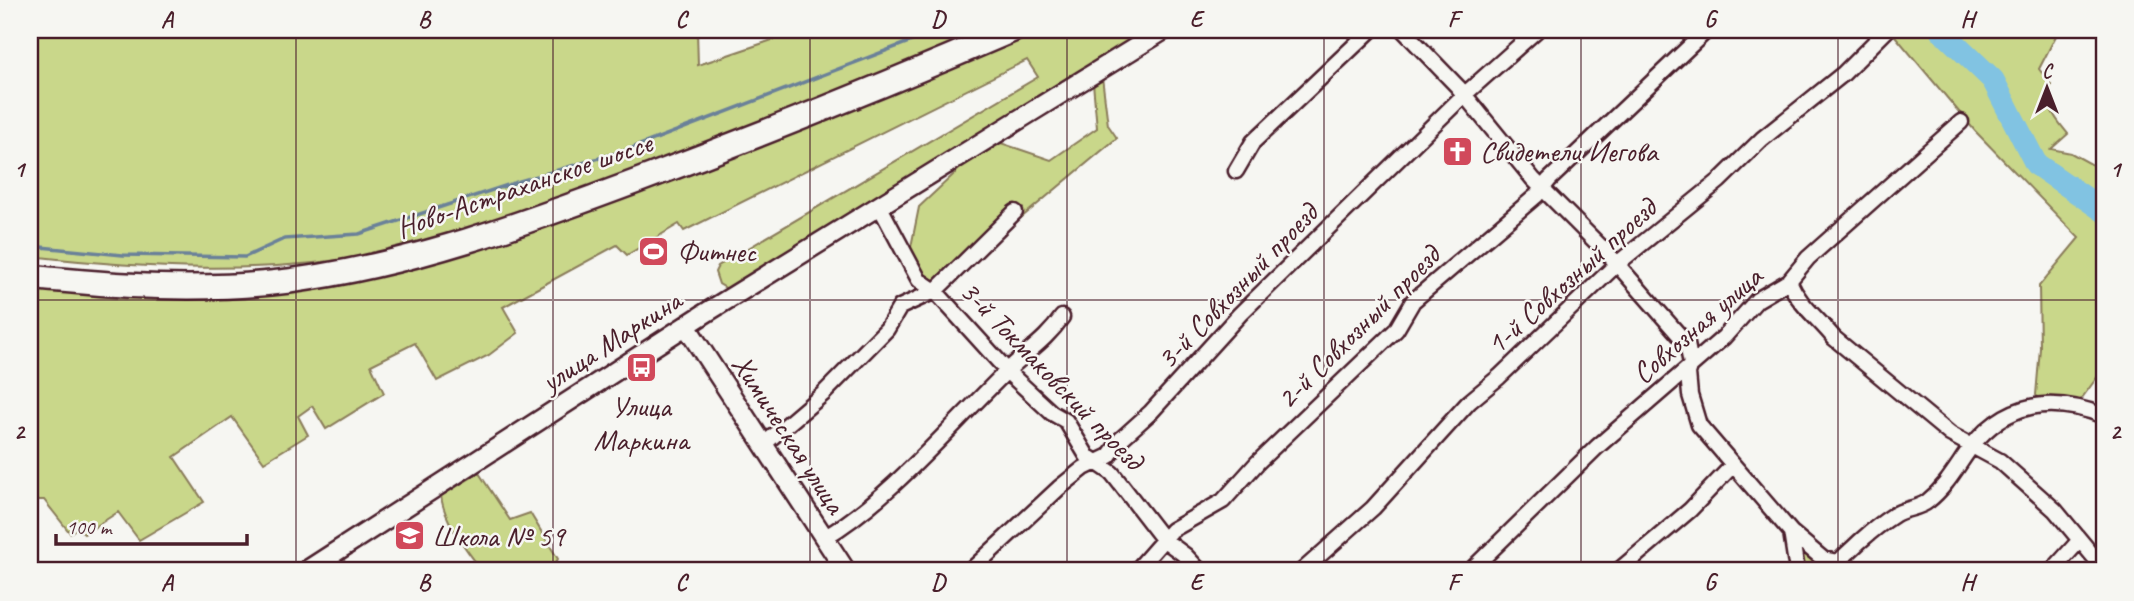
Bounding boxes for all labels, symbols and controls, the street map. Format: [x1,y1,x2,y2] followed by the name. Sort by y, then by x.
[161,5,175,34] text: A
[418,5,432,34] text: B
[676,5,690,34] text: C
[931,5,947,34] text: D
[1190,5,1206,34] text: E
[1448,5,1464,34] text: F
[1704,5,1719,34] text: G
[1960,5,1978,34] text: H
[2011,52,2082,122] north arrow
[2042,60,2054,84] text: С
[391,123,659,247] street label: Ново-Астраханское шоссе
[1480,132,1659,170] place label: Свидетели Иегова
[1440,134,1474,168] church icon: Свидетели Иегова
[14,155,27,184] text: 1
[2110,155,2123,184] text: 1
[1478,188,1666,362] street label: 1-й Совхозный проезд
[1148,193,1327,377] street label: 3-й Совхозный проезд
[677,232,757,270] place label: Фитнес
[637,234,671,268] sports icon: Фитнес
[1268,235,1450,417] street label: 2-й Совхозный проезд
[1624,257,1771,392] street label: Совхозная улица
[952,272,1154,480] street label: 3-й Токмаковский проезд
[532,280,691,402] street label: улица Маркина
[724,347,856,522] street label: Химическая улица
[624,351,658,385] bus stop icon: Улица Маркина
[593,387,691,459] place label: Улица Маркина
[14,417,27,446] text: 2
[2110,417,2123,446] text: 2
[56,503,247,547] scale bar
[66,514,113,540] text: 100 m
[432,517,567,555] place label: Школа № 59
[392,519,426,553] school or university icon: Школа № 59
[161,568,175,597] text: A
[418,568,432,597] text: B
[676,568,690,597] text: C
[931,568,947,597] text: D
[1190,568,1206,597] text: E
[1448,568,1464,597] text: F
[1704,568,1719,597] text: G
[1960,568,1978,597] text: H

